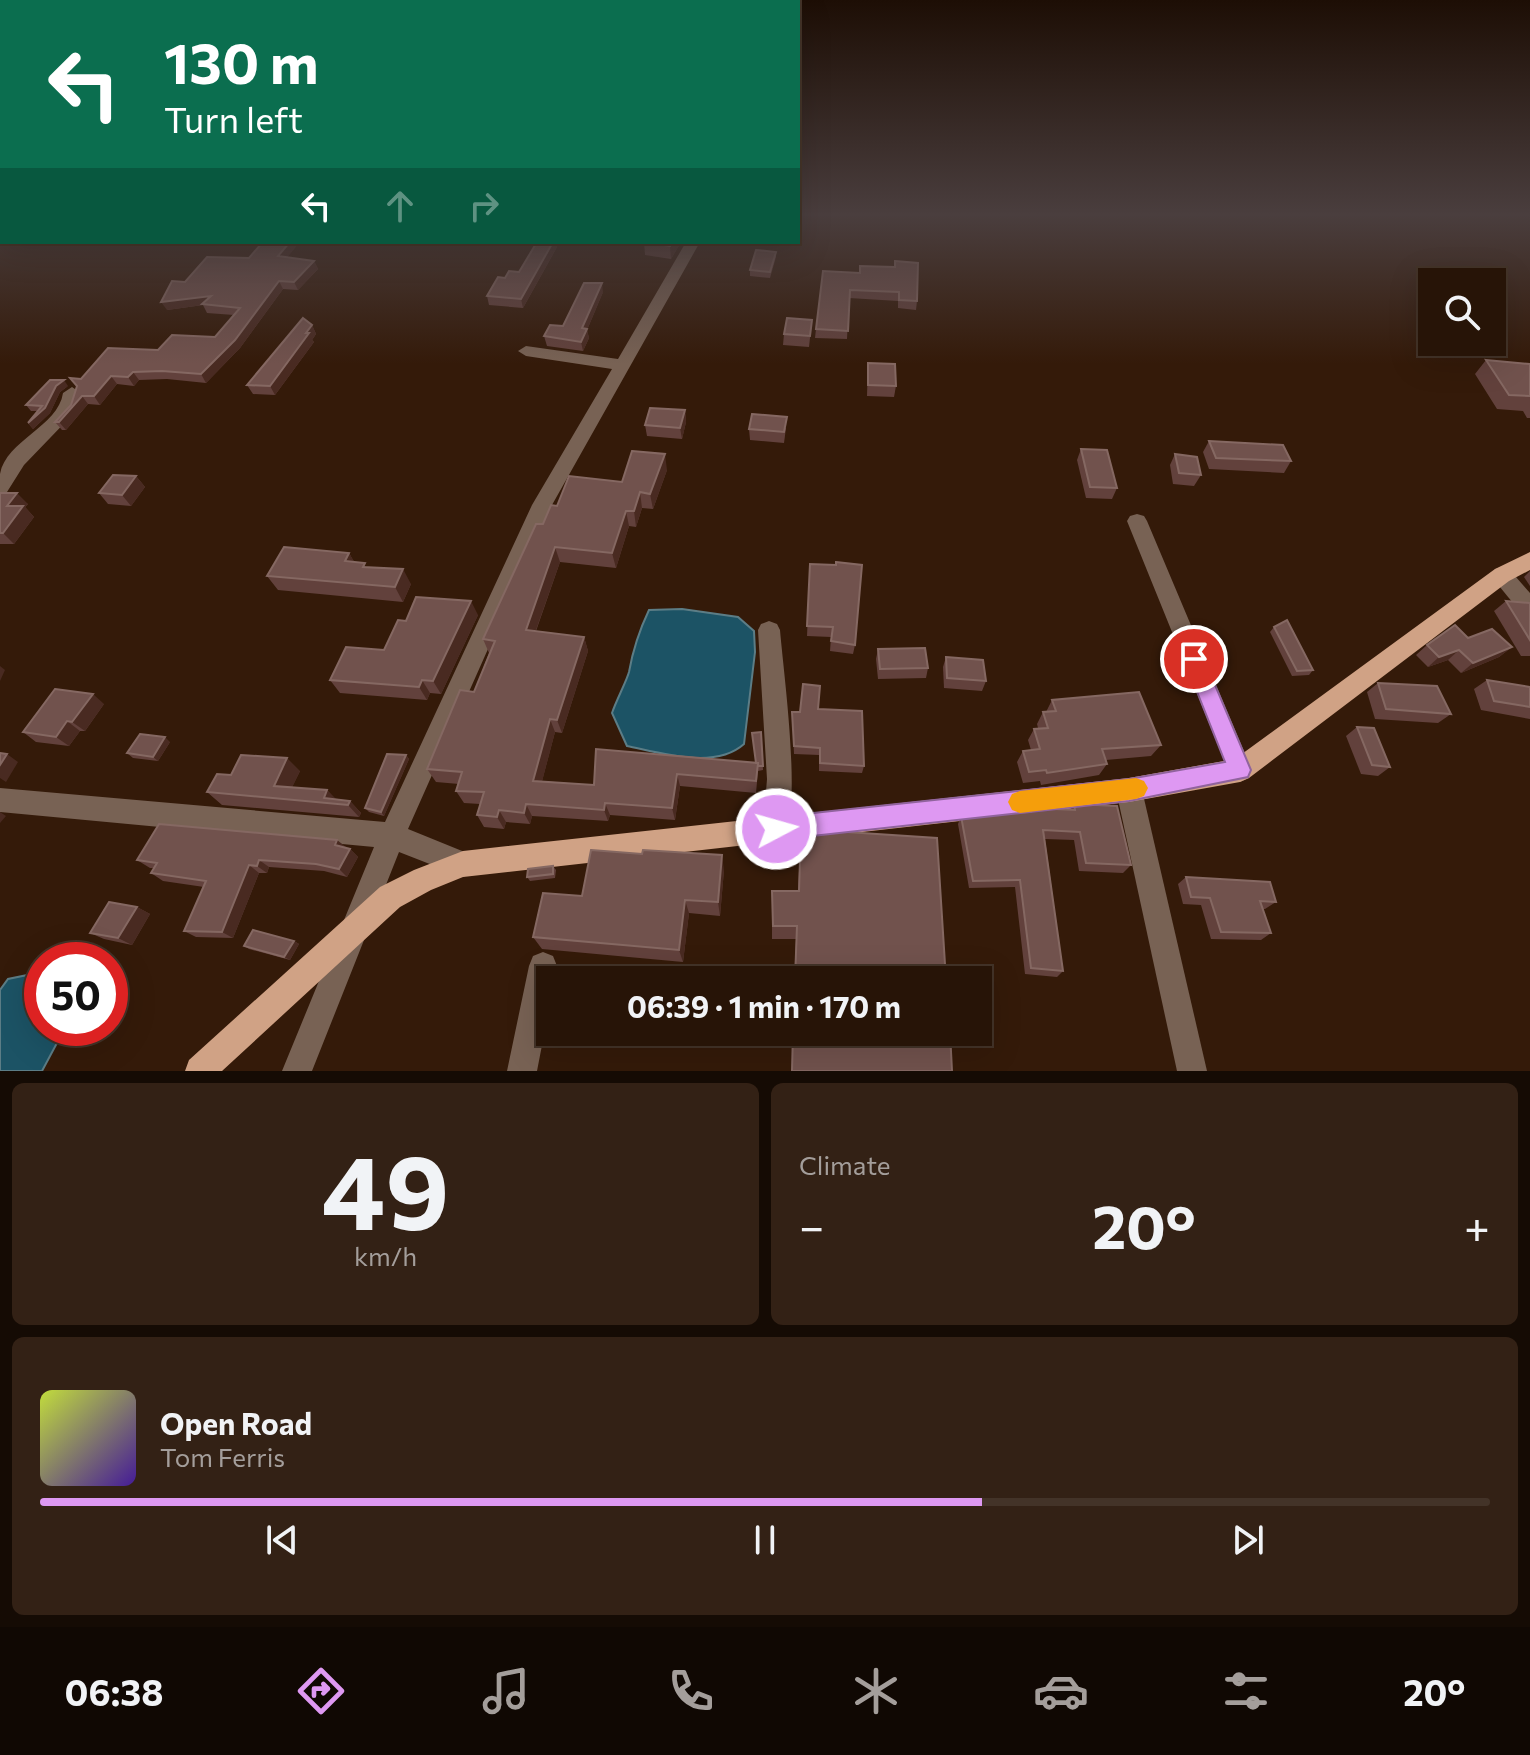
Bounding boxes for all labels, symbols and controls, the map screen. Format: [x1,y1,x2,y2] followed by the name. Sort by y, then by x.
[164,27,319,96] text: 130 m
[32,32,136,136] icon: left
[164,96,303,140] text: Turn left
[294,184,338,228] icon: left
[378,184,422,228] icon: ahead
[462,184,506,228] icon: right
[1418,268,1506,356] map controls
[1418,268,1506,356] button: search
[1160,625,1228,693] pin
[1172,637,1216,681] icon: arrive
[734,787,818,871] position arrow
[24,942,128,1046] speed limit sign: 50
[627,987,901,1024] text: 06:39 · 1 min · 170 m
[322,1124,449,1251] text: 49
[799,1149,891,1180] text: Climate
[1092,1188,1196,1261] text: 20°
[799,1198,824,1252] text: −
[1464,1198,1490,1252] text: +
[354,1240,417,1271] text: km/h
[160,1404,312,1441] text: Open Road
[160,1441,285,1472] text: Tom Ferris
[260,1518,304,1562] icon: previous
[743,1518,787,1562] icon: pause
[1226,1518,1270,1562] icon: next
[293,1663,349,1719] icon: directions
[478,1663,534,1719] icon: music
[663,1663,719,1719] icon: phone
[848,1663,904,1719] icon: climate
[1033,1663,1089,1719] icon: car
[1218,1663,1274,1719] icon: filters
[65,1669,163,1713] text: 06:38
[1403,1669,1465,1713] text: 20°

